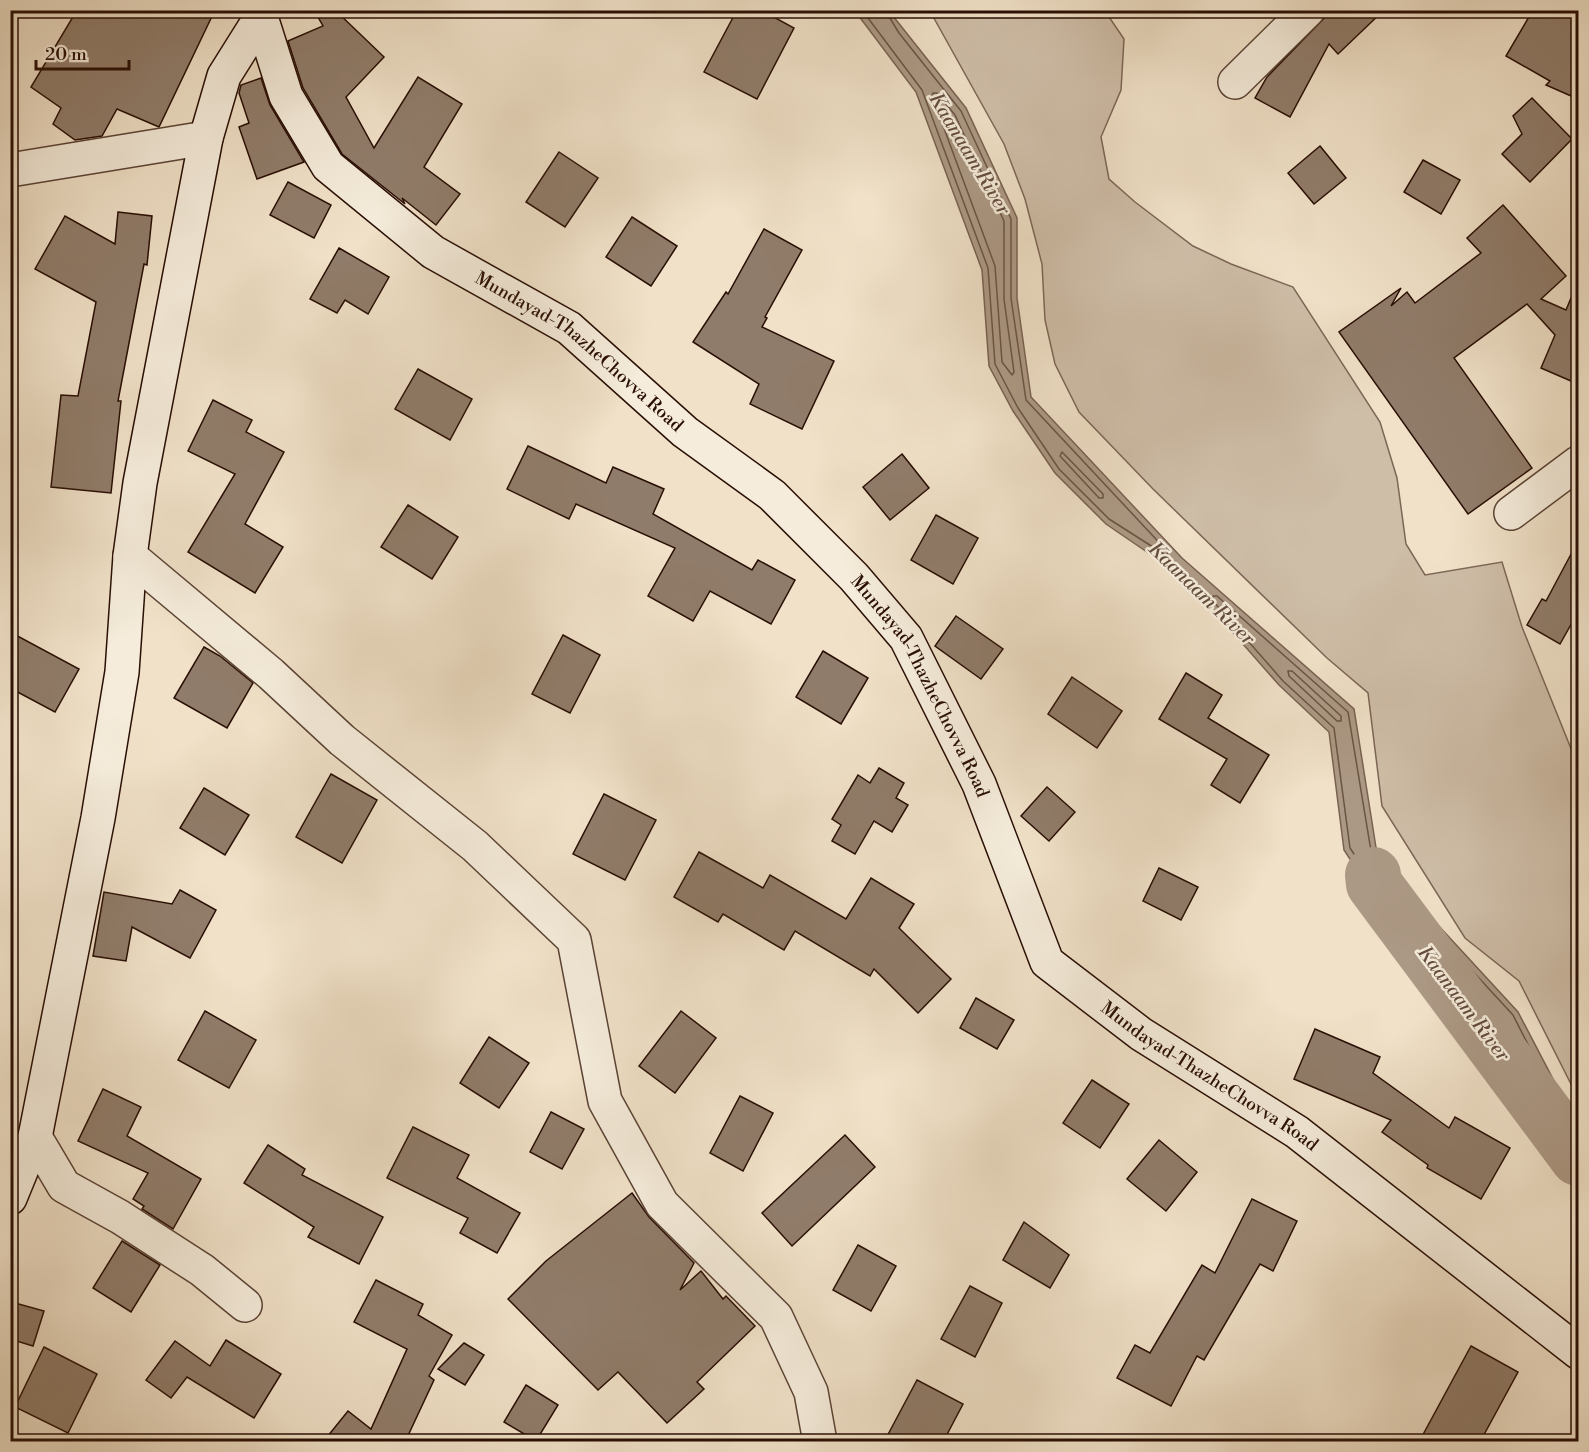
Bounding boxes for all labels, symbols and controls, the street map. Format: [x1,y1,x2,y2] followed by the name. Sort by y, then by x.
[36,33,129,71] scale bar
[45,43,87,66] text: 20 m
[923,88,1016,220] water label: Kaanaam River
[471,266,689,437] street label: Mundayad-ThazheChovva Road
[1142,537,1260,651] water label: Kaanaam River
[846,570,995,801] street label: Mundayad-ThazheChovva Road
[1411,941,1515,1067] water label: Kaanaam River
[1096,996,1324,1156] street label: Mundayad-ThazheChovva Road

